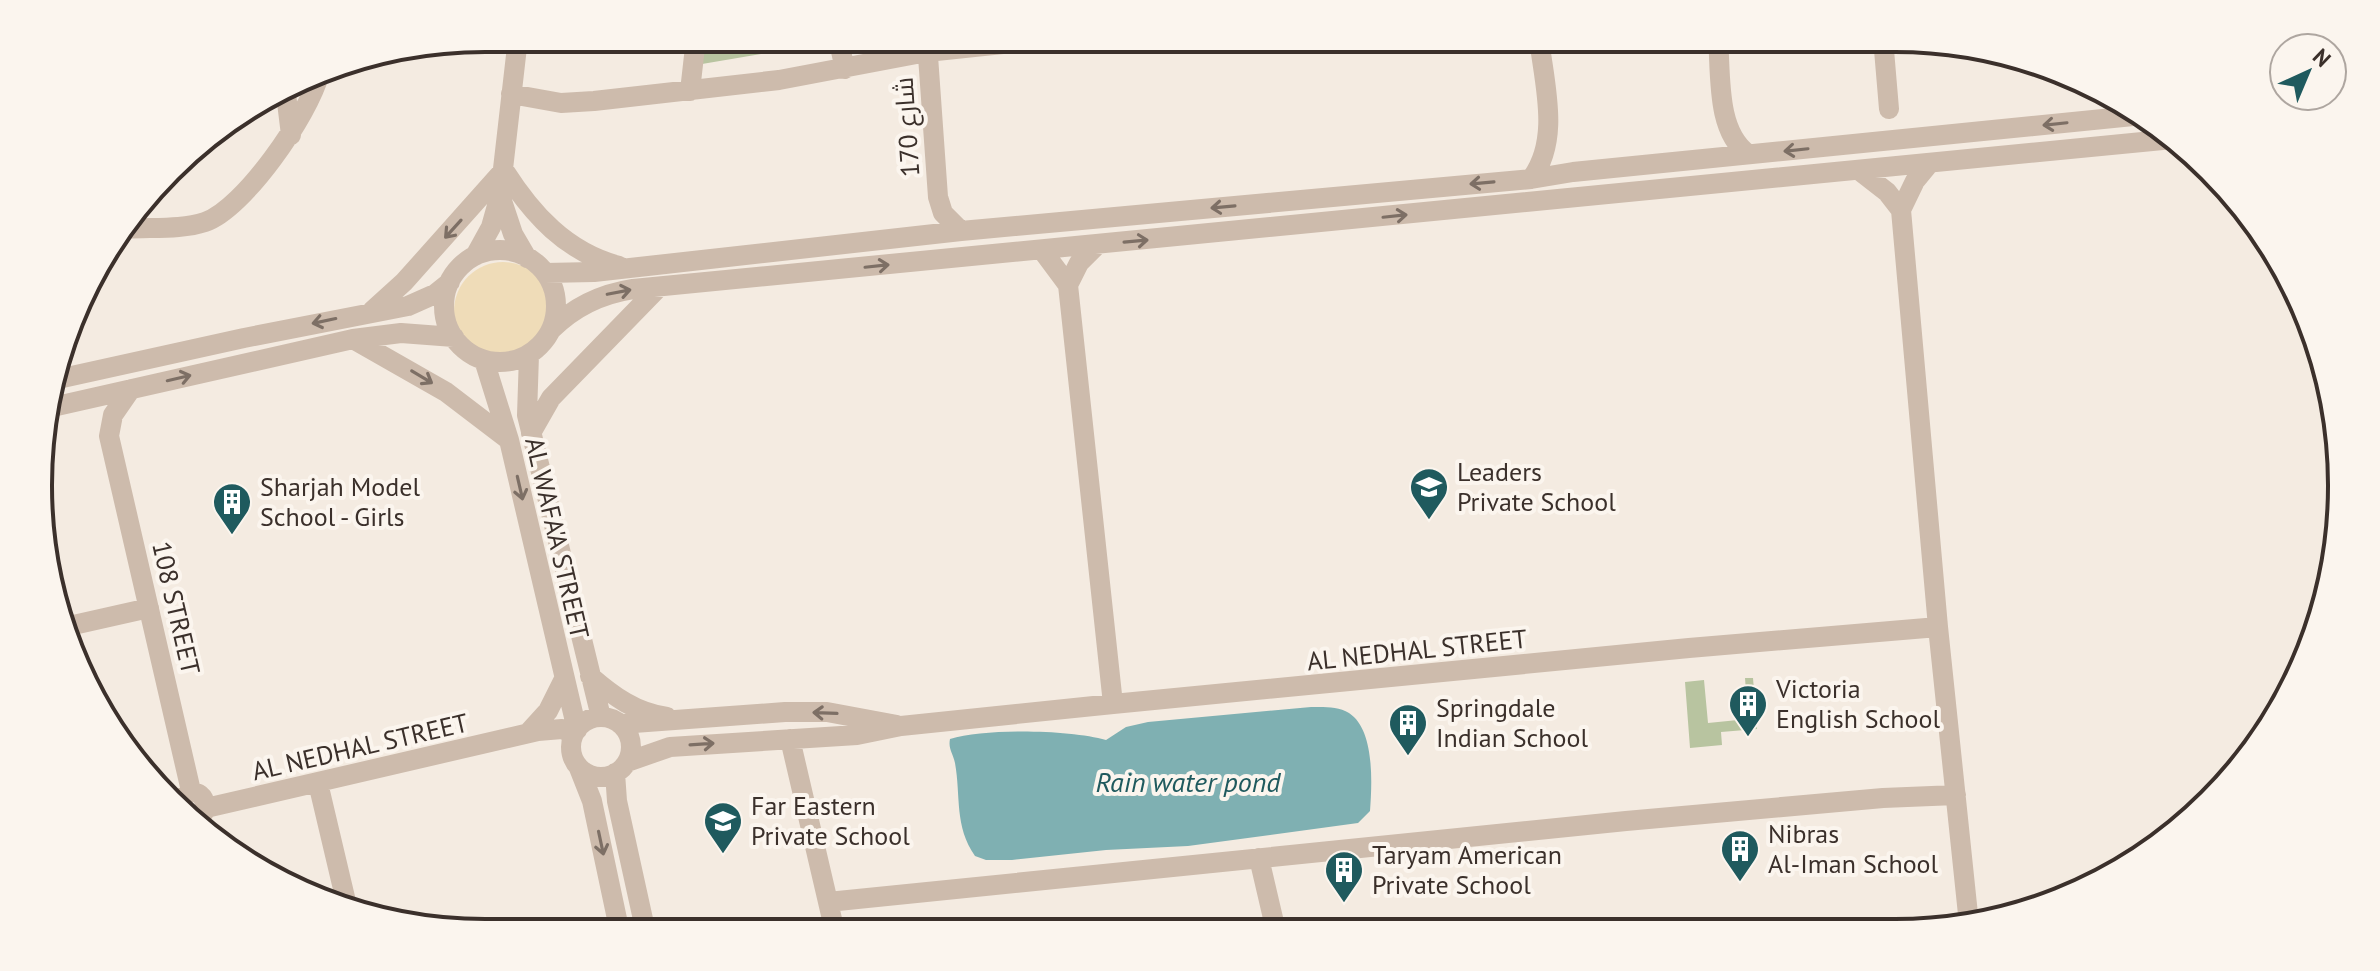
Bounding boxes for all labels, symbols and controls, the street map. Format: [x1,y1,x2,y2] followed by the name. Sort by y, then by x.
[2268,32,2348,112] north arrow
[2307,43,2337,73] text: N
[887,76,927,178] street label: شارع 170
[2042,117,2069,132] one-way arrow
[1783,142,1810,157] one-way arrow
[1469,176,1496,191] one-way arrow
[1210,200,1237,215] one-way arrow
[1381,208,1408,223] one-way arrow
[444,218,462,238] one-way arrow
[1122,233,1149,248] one-way arrow
[864,258,890,273] one-way arrow
[606,284,631,299] one-way arrow
[312,314,337,329] one-way arrow
[410,369,433,385] one-way arrow
[166,370,191,385] one-way arrow
[518,434,597,642] street label: AL WAFA'A STREET
[1457,455,1616,518] place label: Leaders Private School
[1408,466,1450,521] school or university icon: Leaders Private School
[260,470,420,533] place label: Sharjah Model School - Girls
[513,475,528,501] one-way arrow
[211,481,253,536] building icon: Sharjah Model School - Girls
[145,538,208,678] street label: 108 STREET
[1305,622,1529,677] street label: AL NEDHAL STREET
[1775,672,1940,735] place label: Victoria English School
[1727,683,1769,738] building icon: Victoria English School
[1436,691,1588,754] place label: Springdale Indian School
[1387,702,1429,757] building icon: Springdale Indian School
[812,705,839,720] one-way arrow
[249,706,471,787] street label: AL NEDHAL STREET
[688,736,715,751] one-way arrow
[1095,763,1281,800] water label: Rain water pond
[751,789,910,852] place label: Far Eastern Private School
[702,800,744,855] school or university icon: Far Eastern Private School
[1768,817,1939,880] place label: Nibras Al-Iman School
[1719,828,1761,883] building icon: Nibras Al-Iman School
[594,829,609,855] one-way arrow
[1372,838,1562,901] place label: Taryam American Private School
[1323,849,1365,904] building icon: Taryam American Private School

